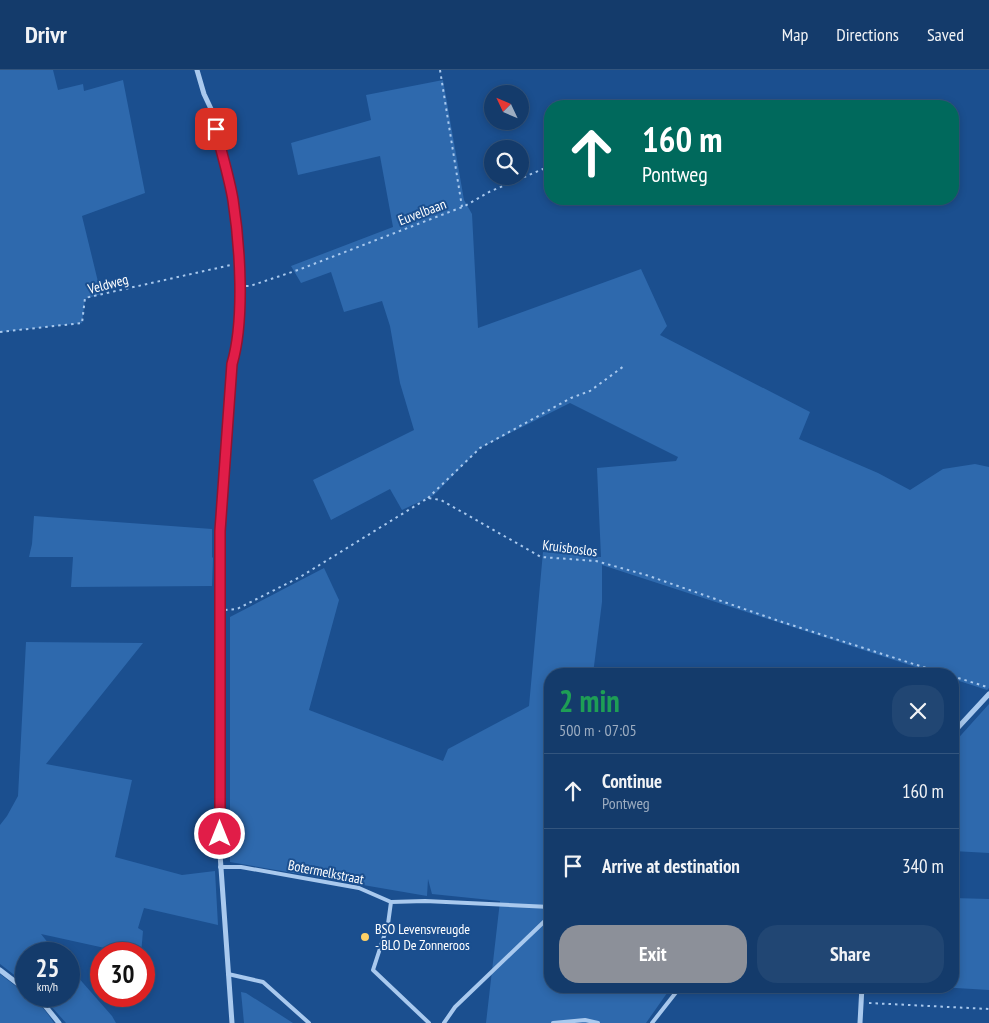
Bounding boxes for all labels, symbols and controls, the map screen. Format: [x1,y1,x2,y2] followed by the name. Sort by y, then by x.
[25,19,67,50] text: Drivr
[782,23,808,46] text: Map
[836,23,899,46] text: Directions
[927,23,964,46] text: Saved
[484,85,529,130] north arrow
[484,85,529,185] map controls
[195,108,237,150] pin
[202,115,230,143] icon: arrive
[642,116,723,162] text: 160 m
[559,120,624,185] icon: ahead
[484,140,529,185] button: search
[642,160,708,188] text: Pontweg
[395,195,449,229] street label: Euvelbaan
[85,270,130,298] street label: Veldweg
[542,536,599,560] street label: Kruisboslos
[559,681,620,720] text: 2 min
[892,685,944,737] button: close
[559,720,637,740] text: 500 m · 07:05
[602,769,662,793] text: Continue
[559,777,587,805] icon: ahead
[902,779,944,803] text: 160 m
[602,793,650,813] text: Pontweg
[193,807,245,859] position arrow
[559,852,587,880] icon: arrive
[602,854,740,878] text: Arrive at destination
[902,854,944,878] text: 340 m
[286,856,366,888] street label: Botermelkstraat
[375,920,470,954] place label: BSO Levensvreugde - BLO De Zonneroos
[559,925,747,983] button: Exit
[757,925,944,983] button: Share
[359,931,371,943] marker: BSO Levensvreugde - BLO De Zonneroos
[90,942,155,1007] speed limit sign: 30
[36,952,59,984] text: 25
[37,979,58,994] text: km/h

